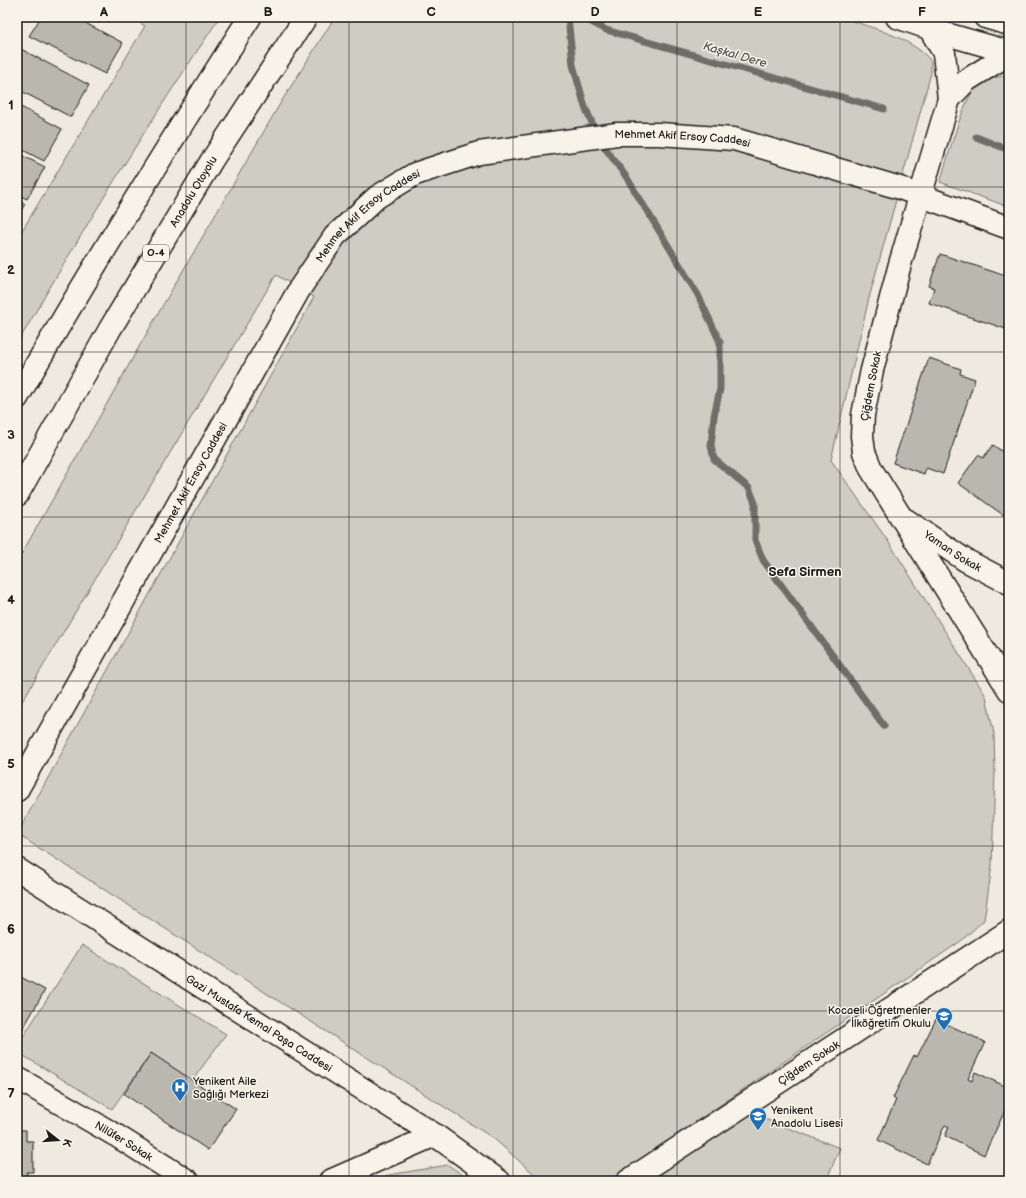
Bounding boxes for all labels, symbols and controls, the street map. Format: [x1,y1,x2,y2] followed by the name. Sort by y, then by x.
[99,4,108,20] text: A
[263,4,273,20] text: B
[426,4,436,20] text: C
[590,4,600,20] text: D
[754,4,763,20] text: E
[918,4,926,20] text: F
[701,39,769,71] water label: Kaşkal Dere
[8,97,14,113] text: 1
[614,127,752,150] street label: Mehmet Akif Ersoy Caddesi
[167,153,219,229] street label: Anadolu Otoyolu
[313,166,421,265] street label: Mehmet Akif Ersoy Caddesi
[143,245,169,261] road number: O-4
[7,262,15,278] text: 2
[858,349,884,422] street label: Çiğdem Sokak
[151,420,230,545] street label: Mehmet Akif Ersoy Caddesi
[7,427,15,443] text: 3
[921,527,984,574] street label: Yaman Sokak
[769,564,841,580] district label: Sefa Sirmen
[7,592,15,608] text: 4
[7,756,15,772] text: 5
[7,921,15,937] text: 6
[184,972,335,1074] street label: Gazi Mustafa Kemal Paşa Caddesi
[828,1003,932,1030] place label: Kocaeli Öğretmenler İlköğretim Okulu
[934,1006,954,1031] school or university icon: Kocaeli Öğretmenler İlköğretim Okulu
[775,1037,842,1087] street label: Çiğdem Sokak
[192,1075,269,1101] place label: Yenikent Aile Sağlığı Merkezi
[170,1077,190,1102] hospital icon: Yenikent Aile Sağlığı Merkezi
[7,1086,15,1102] text: 7
[770,1104,843,1130] place label: Yenikent Anadolu Lisesi
[748,1106,768,1131] school or university icon: Yenikent Anadolu Lisesi
[93,1118,156,1164] street label: Nilüfer Sokak
[38,1120,78,1160] north arrow
[60,1137,74,1149] text: K

